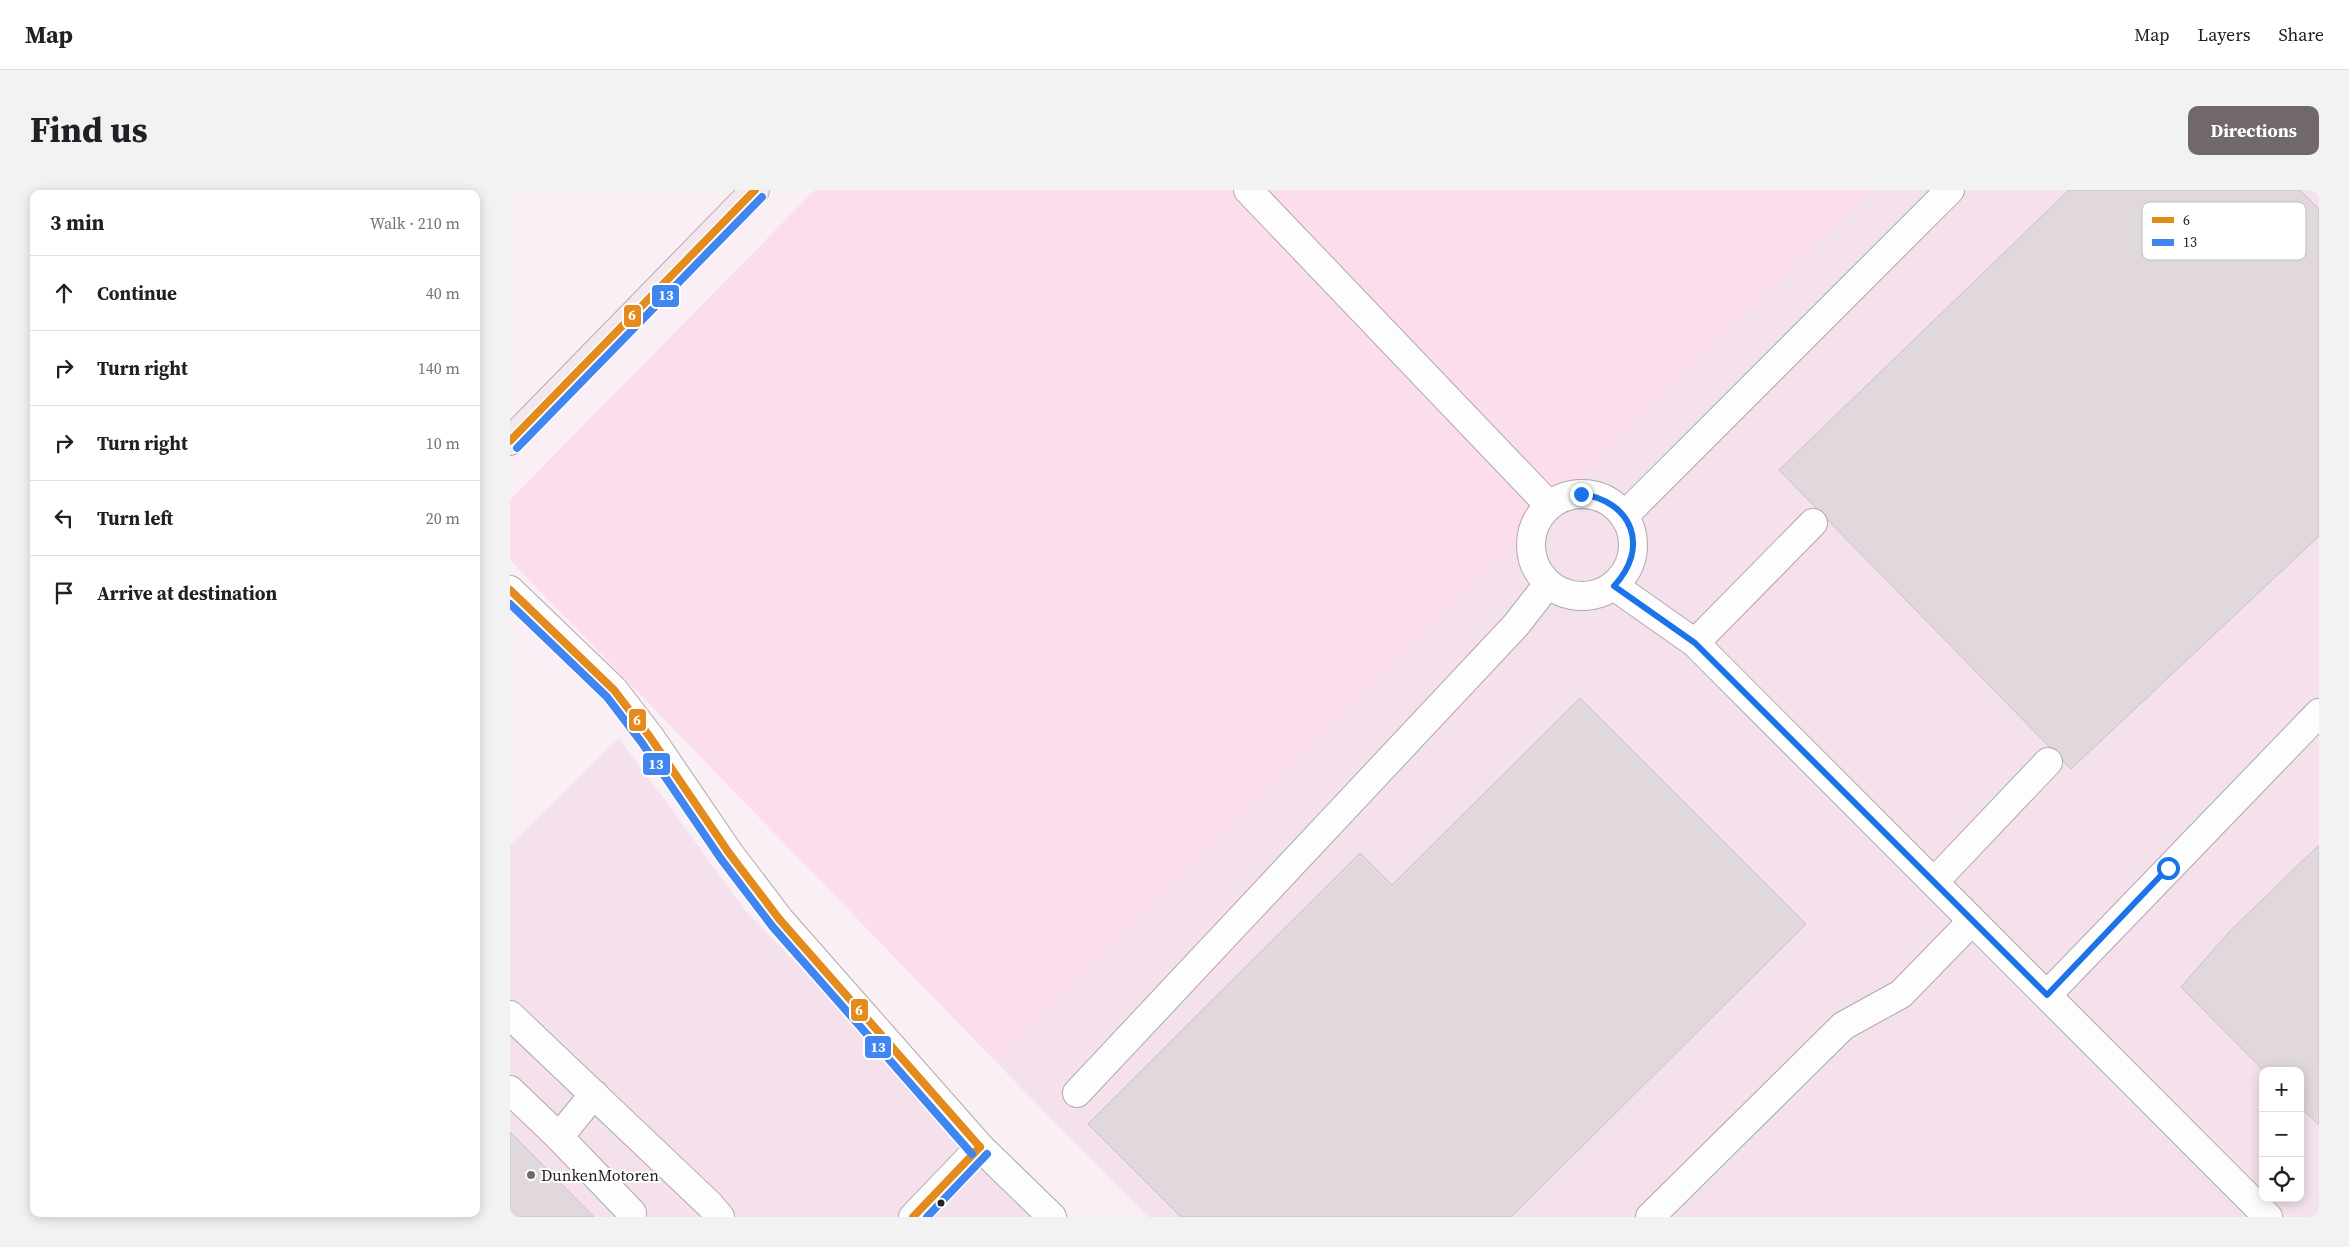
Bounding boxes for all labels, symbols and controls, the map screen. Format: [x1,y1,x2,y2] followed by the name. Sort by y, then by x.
[25,18,73,51] text: Map
[2134,22,2169,47] text: Map
[2197,22,2250,47] text: Layers
[2278,22,2324,47] text: Share
[30,106,148,154] text: Find us
[2188,106,2319,155] button: Directions
[2142,202,2306,260] legend
[50,208,105,237] text: 3 min
[2183,210,2190,230] text: 6
[370,212,460,234] text: Walk · 210 m
[2183,232,2197,252] text: 13
[50,279,78,307] icon: ahead
[97,280,177,306] text: Continue
[426,282,460,304] text: 40 m
[651,284,680,308] line badge: 13
[658,285,674,305] text: 13
[623,304,642,328] line badge: 6
[628,305,636,325] text: 6
[50,354,78,382] icon: right
[97,355,188,381] text: Turn right
[418,357,460,379] text: 140 m
[50,429,78,457] icon: right
[97,430,188,456] text: Turn right
[426,432,460,454] text: 10 m
[1570,483,1593,506] route end
[50,504,78,532] icon: left
[97,505,173,531] text: Turn left
[426,507,460,529] text: 20 m
[50,579,78,607] icon: arrive
[97,580,277,606] text: Arrive at destination
[628,708,647,732] line badge: 6
[633,710,641,730] text: 6
[642,752,671,776] line badge: 13
[648,754,664,774] text: 13
[2157,857,2180,880] route start
[850,998,869,1022] line badge: 6
[855,1000,863,1020] text: 6
[864,1035,892,1059] line badge: 13
[870,1037,886,1057] text: 13
[2259,1067,2304,1202] map controls
[2259,1067,2304,1112] button: +
[2259,1112,2304,1157] button: −
[2259,1157,2304,1202] button: locate
[541,1164,659,1186] place label: DunkenMotoren
[525,1169,537,1181] marker: DunkenMotoren
[936,1198,946,1208] unlabelled marker

